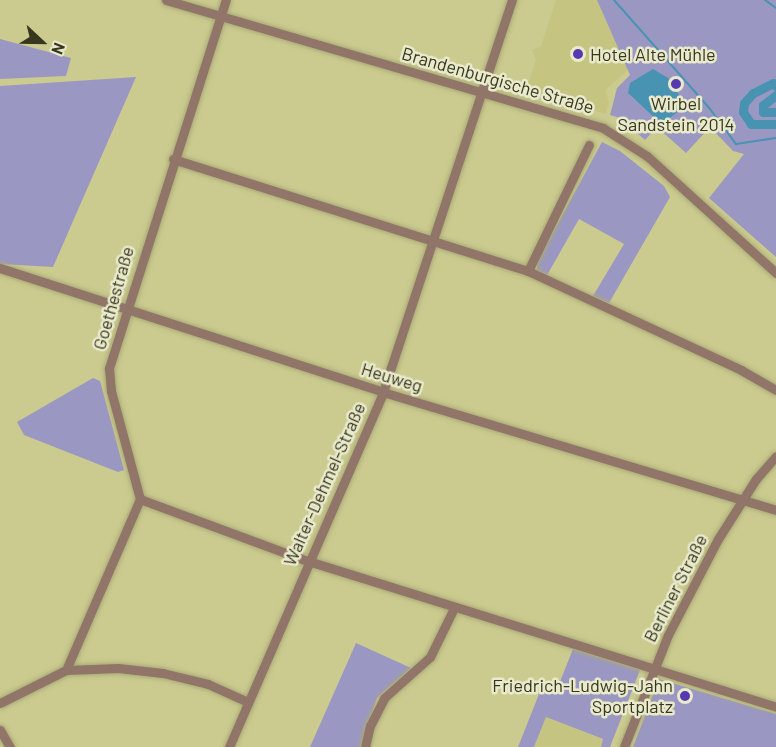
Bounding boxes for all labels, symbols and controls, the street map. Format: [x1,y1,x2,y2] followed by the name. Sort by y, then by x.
[12,12,72,72] north arrow
[48,40,70,57] text: N
[399,42,597,118] street label: Brandenburgische Straße
[590,43,716,65] place label: Hotel Alte Mühle
[571,47,585,61] marker: Hotel Alte Mühle
[669,77,683,91] marker: Wirbel Sandstein 2014
[617,93,735,136] place label: Wirbel Sandstein 2014
[88,244,138,352] street label: Goethestraße
[359,357,425,397] street label: Heuweg
[278,399,370,569] street label: Walter-Dehmel-Straße
[639,531,711,645] street label: Berliner Straße
[492,675,673,718] place label: Friedrich-Ludwig-Jahn Sportplatz
[678,689,692,703] marker: Friedrich-Ludwig-Jahn Sportplatz

